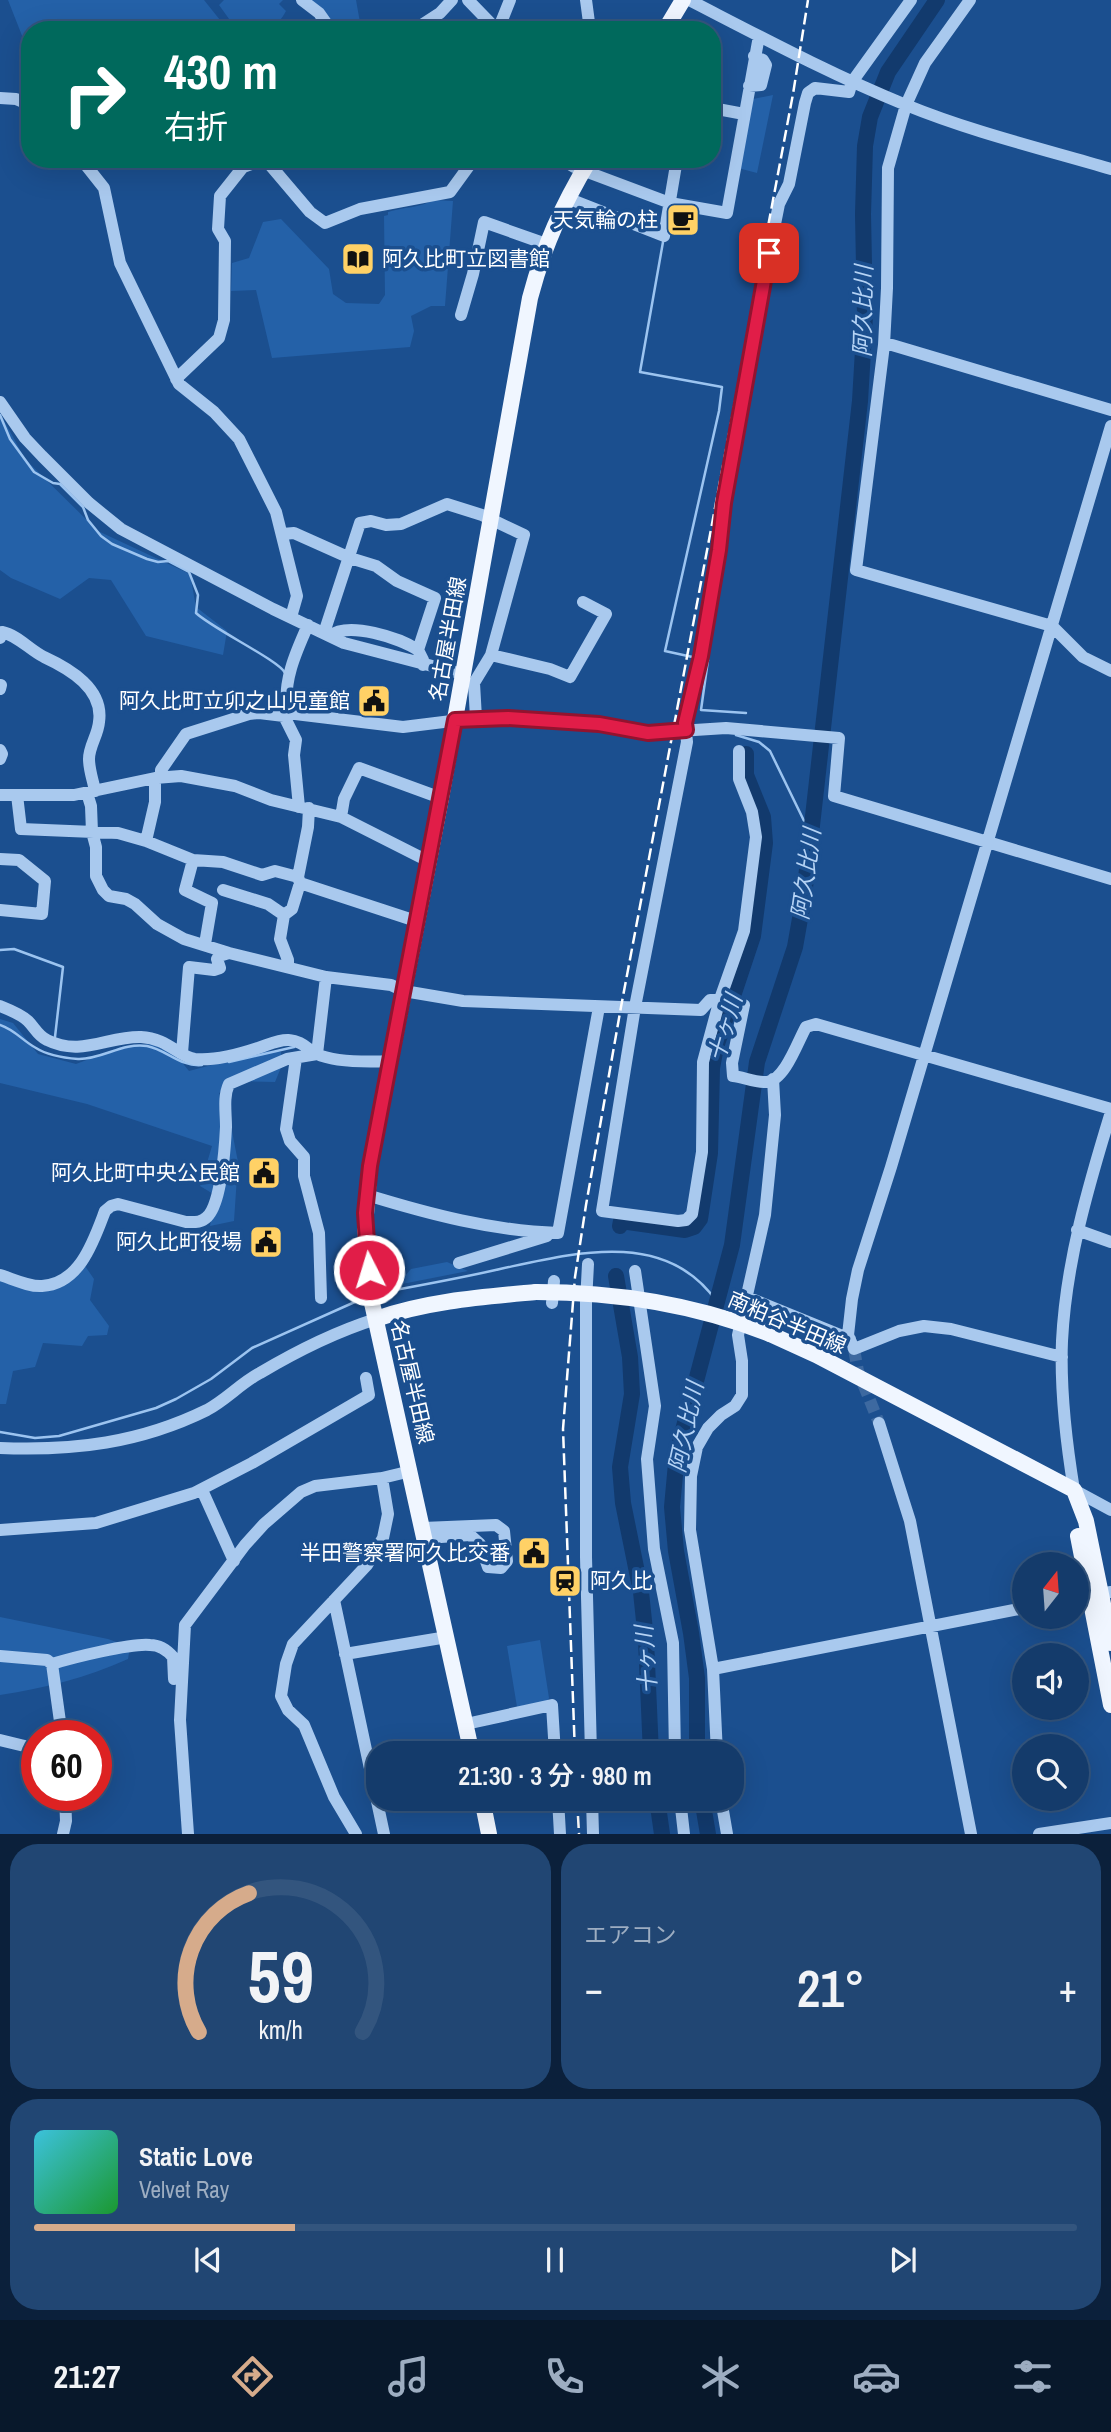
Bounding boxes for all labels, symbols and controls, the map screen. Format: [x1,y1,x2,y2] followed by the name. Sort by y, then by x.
[164,38,278,104] text: 430 m
[49,49,140,140] icon: right
[164,105,228,148] text: 右折
[664,201,702,239] cafe icon: 天気輪の柱
[553,205,658,234] place label: 天気輪の柱
[739,223,799,283] pin
[750,234,788,272] icon: arrive
[339,240,377,278] library icon: 阿久比町立図書館
[382,244,550,273] place label: 阿久比町立図書館
[846,262,879,357] water label: 阿久比川
[422,574,473,703] street label: 名古屋半田線
[355,682,393,720] public building icon: 阿久比町立卯之山児童館
[119,686,350,715] place label: 阿久比町立卯之山児童館
[784,823,828,922] water label: 阿久比川
[700,988,750,1065] water label: 十ヶ川
[245,1154,283,1192] public building icon: 阿久比町中央公民館
[51,1158,240,1187] place label: 阿久比町中央公民館
[247,1223,285,1261] public building icon: 阿久比町役場
[116,1227,242,1256] place label: 阿久比町役場
[332,1233,406,1307] position arrow
[724,1285,851,1361] street label: 南粕谷半田線
[384,1317,441,1447] street label: 名古屋半田線
[661,1376,711,1475] water label: 阿久比川
[515,1534,553,1572] public building icon: 半田警察署阿久比交番
[300,1538,510,1567] place label: 半田警察署阿久比交番
[1012,1552,1088,1629] north arrow
[1012,1552,1089,1811] map controls
[546,1562,584,1600] station icon: 阿久比
[590,1566,653,1595] place label: 阿久比
[627,1622,663,1696] water label: 十ヶ川
[1012,1643,1089,1720] button: sound
[21,1720,112,1811] speed limit sign: 60
[1012,1734,1089,1811] button: search
[458,1758,652,1793] text: 21:30 · 3 分 · 980 m
[585,1919,677,1950] text: エアコン
[247,1928,313,2026] text: 59
[797,1953,865,2023] text: 21°
[585,1963,603,2014] text: −
[1059,1963,1077,2014] text: +
[258,2013,302,2047] text: km/h
[139,2139,253,2174] text: Static Love
[139,2174,229,2205] text: Velvet Ray
[189,2241,227,2279] icon: previous
[536,2241,574,2279] icon: pause
[884,2241,922,2279] icon: next
[228,2352,277,2401] icon: directions
[384,2352,433,2401] icon: music
[540,2352,589,2401] icon: phone
[696,2352,745,2401] icon: climate
[852,2352,901,2401] icon: car
[1008,2352,1057,2401] icon: filters
[54,2355,121,2398] text: 21:27

